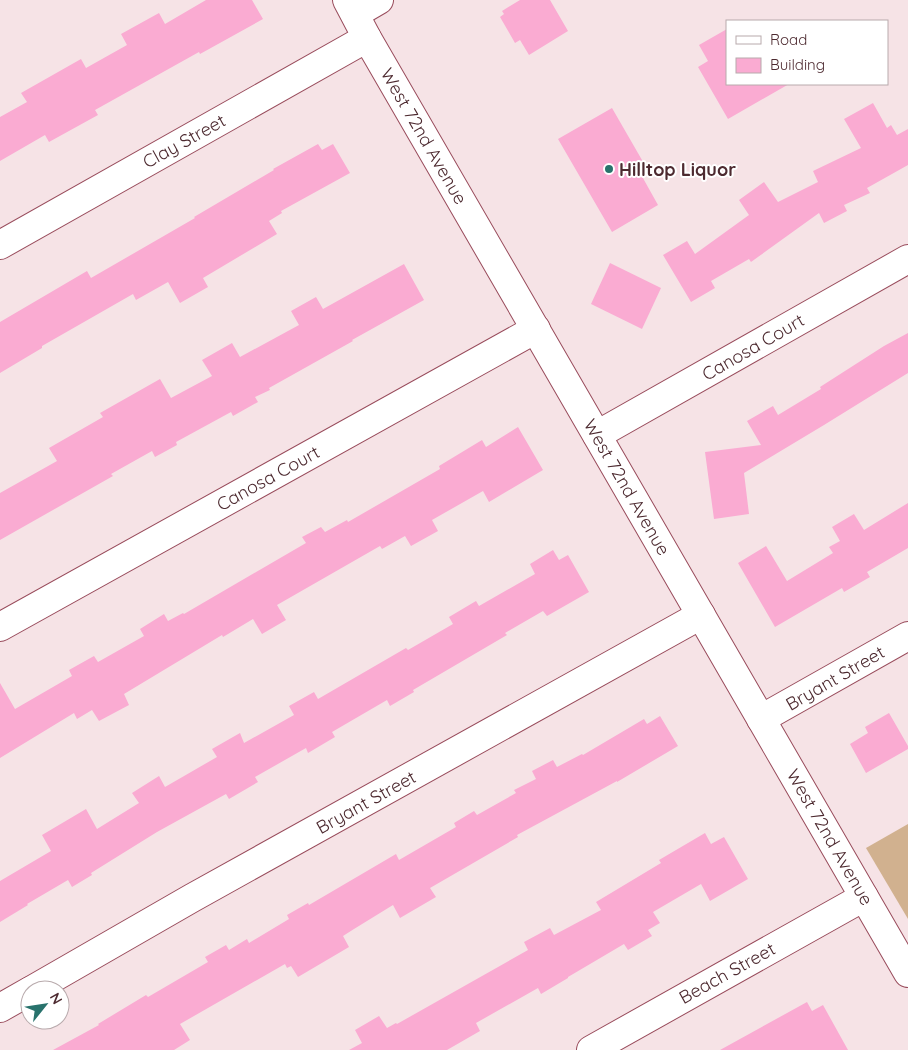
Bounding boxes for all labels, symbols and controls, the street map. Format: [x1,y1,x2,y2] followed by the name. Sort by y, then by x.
[726,20,888,85] legend
[770,30,807,49] text: Road
[770,55,825,74] text: Building
[376,64,472,208] street label: West 72nd Avenue
[139,109,229,173] street label: Clay Street
[619,158,736,181] place label: Hilltop Liquor
[603,163,615,175] marker: Hilltop Liquor
[698,308,808,386] street label: Canosa Court
[579,415,675,559] street label: West 72nd Avenue
[212,440,324,516] street label: Canosa Court
[781,640,889,716] street label: Bryant Street
[312,765,420,839] street label: Bryant Street
[782,765,878,909] street label: West 72nd Avenue
[675,937,779,1009] street label: Beach Street
[20,980,70,1030] north arrow
[46,990,67,1007] text: N

